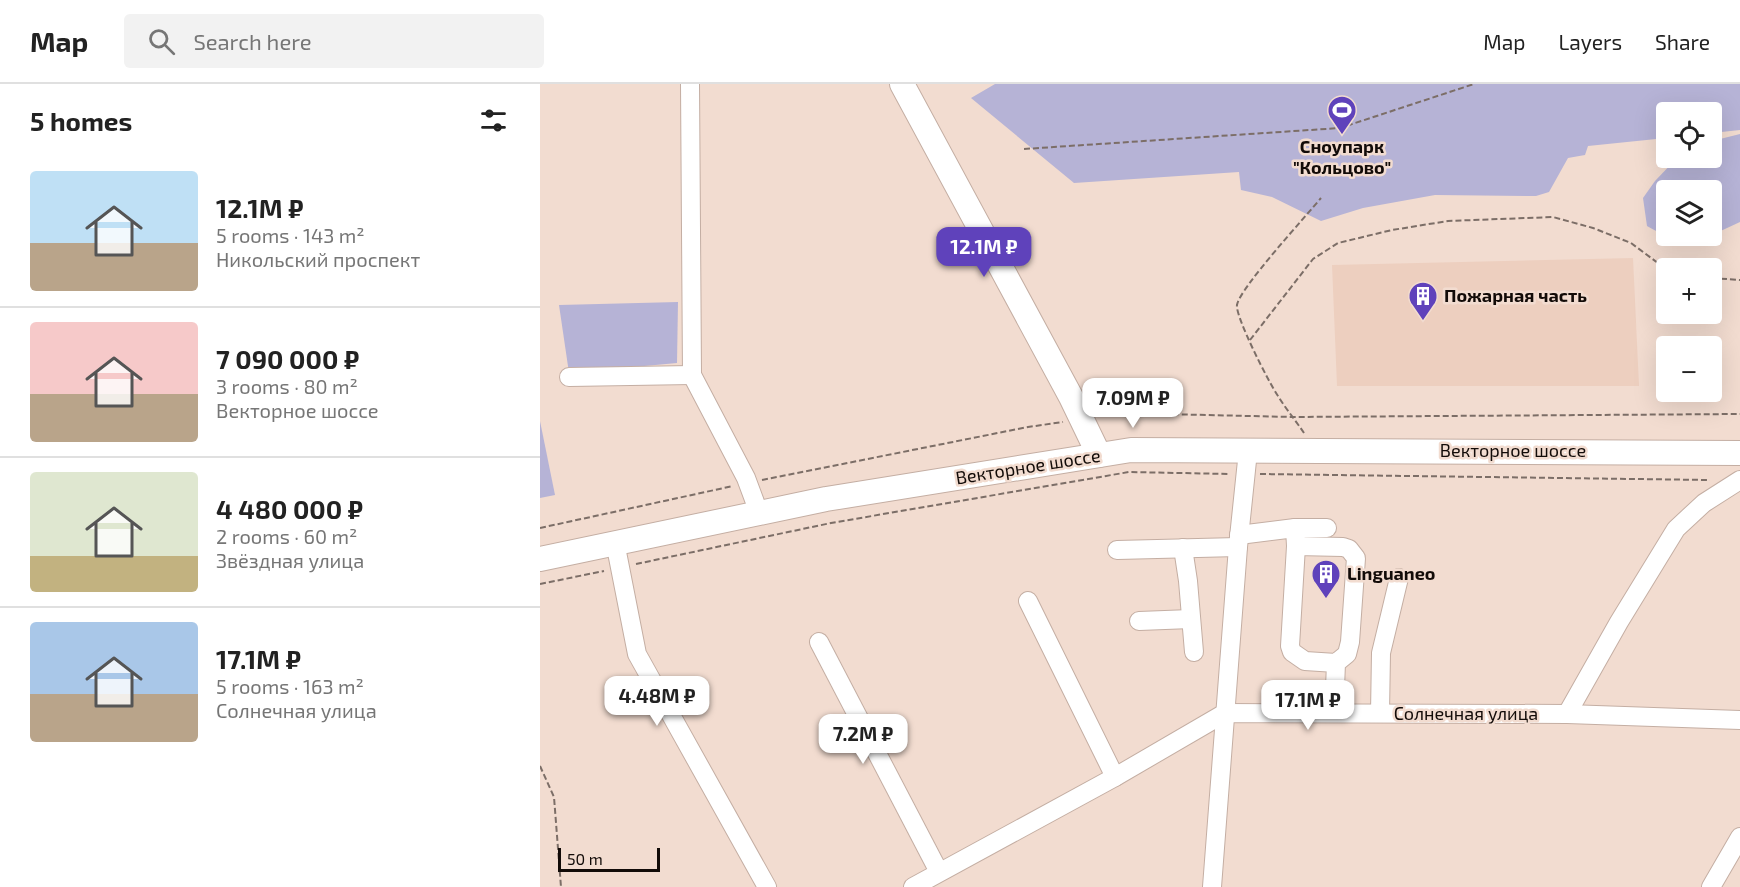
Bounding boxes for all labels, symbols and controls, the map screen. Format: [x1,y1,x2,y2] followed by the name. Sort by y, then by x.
[124,14,544,68] search box
[30,24,88,58] text: Map
[145,25,178,58] icon: search
[193,28,312,54] text: Search here
[1483,29,1525,54] text: Map
[1558,29,1622,54] text: Layers
[1655,29,1710,54] text: Share
[1326,94,1358,136] sports icon: Сноупарк "Кольцово"
[1656,102,1722,402] map controls
[1656,102,1722,168] button: locate
[477,104,510,137] icon: filters
[30,105,132,136] text: 5 homes
[1293,135,1391,178] place label: Сноупарк "Кольцово"
[1656,180,1722,246] button: layers
[216,192,304,223] text: 12.1M ₽
[78,195,150,267] icon: home
[216,223,365,247] text: 5 rooms · 143 m²
[929,227,1039,278] pin: 12.1M ₽
[950,234,1018,258] text: 12.1M ₽
[216,247,420,271] text: Никольский проспект
[1656,258,1722,324] button: +
[1407,280,1439,322] building icon: Пожарная часть
[1444,284,1587,306] place label: Пожарная часть
[1656,336,1722,402] button: −
[216,343,359,374] text: 7 090 000 ₽
[78,346,150,418] icon: home
[216,374,358,398] text: 3 rooms · 80 m²
[1078,378,1188,429] pin: 7.09M ₽
[1096,385,1170,409] text: 7.09M ₽
[216,398,379,422] text: Векторное шоссе
[1440,439,1586,461] street label: Векторное шоссе
[954,444,1102,488] street label: Векторное шоссе
[216,493,363,524] text: 4 480 000 ₽
[78,496,150,568] icon: home
[216,524,357,548] text: 2 rooms · 60 m²
[216,548,364,572] text: Звёздная улица
[1310,558,1342,600] building icon: Linguaneo
[1347,562,1435,584] place label: Linguaneo
[216,643,301,674] text: 17.1M ₽
[78,646,150,718] icon: home
[216,674,364,698] text: 5 rooms · 163 m²
[602,676,712,727] pin: 4.48M ₽
[1253,680,1363,731] pin: 17.1M ₽
[618,683,696,707] text: 4.48M ₽
[1275,687,1341,711] text: 17.1M ₽
[216,698,377,722] text: Солнечная улица
[1394,702,1538,724] street label: Солнечная улица
[814,714,912,765] pin: 7.2M ₽
[833,721,893,745] text: 7.2M ₽
[558,845,660,872] scale bar
[567,849,603,868] text: 50 m

